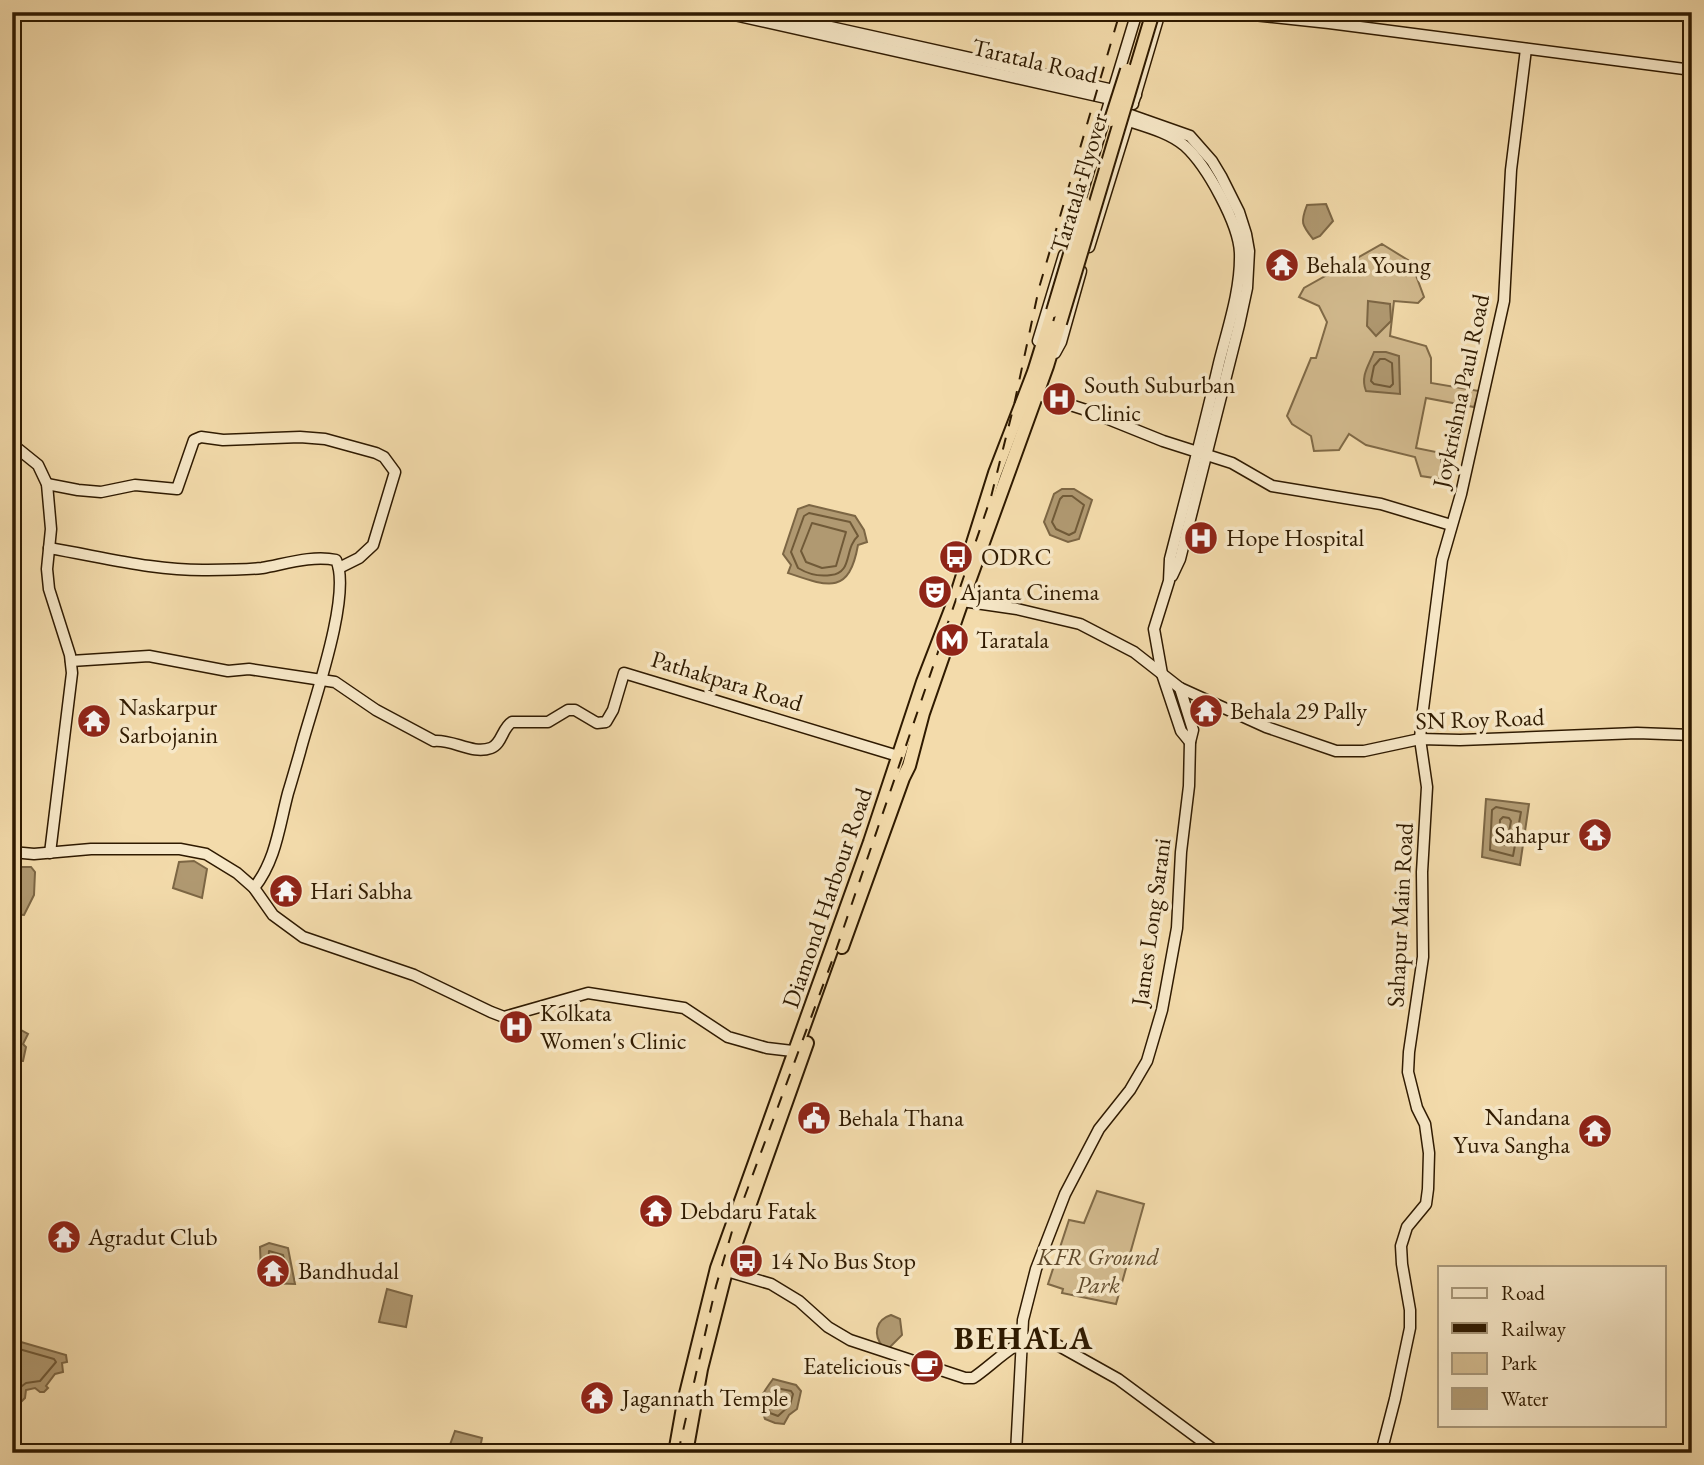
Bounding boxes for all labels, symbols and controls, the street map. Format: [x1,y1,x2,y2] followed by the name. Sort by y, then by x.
[969,31,1102,90] street label: Taratala Road
[1043,109,1115,257] street label: Taratala Flyover
[1263,246,1301,284] temple icon: Behala Young
[1306,249,1431,280] place label: Behala Young
[1424,290,1496,493] street label: Joykrishna Paul Road
[1084,369,1236,428] place label: South Suburban Clinic
[1040,380,1078,418] hospital icon: South Suburban Clinic
[1182,519,1220,557] hospital icon: Hope Hospital
[1226,522,1364,553] place label: Hope Hospital
[937,538,975,576] bus stop icon: ODRC
[981,541,1052,572] place label: ODRC
[916,573,954,611] theatre icon: Ajanta Cinema
[959,576,1100,607] place label: Ajanta Cinema
[933,621,971,659] metro station icon: Taratala
[976,624,1050,655] place label: Taratala
[648,643,807,718] street label: Pathakpara Road
[119,691,219,750] place label: Naskarpur Sarbojanin
[1187,692,1225,730] temple icon: Behala 29 Pally
[1230,695,1368,726] place label: Behala 29 Pally
[1415,701,1546,736] street label: SN Roy Road
[75,702,113,740] temple icon: Naskarpur Sarbojanin
[774,783,879,1012] street label: Diamond Harbour Road
[1576,816,1614,854] temple icon: Sahapur
[1494,819,1570,850] place label: Sahapur
[1379,821,1420,1008] street label: Sahapur Main Road
[1123,836,1178,1010] street label: James Long Sarani
[267,872,305,910] temple icon: Hari Sabha
[310,875,413,906] place label: Hari Sabha
[540,997,687,1056] place label: Kolkata Women's Clinic
[497,1008,535,1046] hospital icon: Kolkata Women's Clinic
[795,1099,833,1137] public building icon: Behala Thana
[1453,1101,1570,1160] place label: Nandana Yuva Sangha
[838,1102,964,1133] place label: Behala Thana
[1576,1112,1614,1150] temple icon: Nandana Yuva Sangha
[637,1192,675,1230] temple icon: Debdaru Fatak
[680,1195,817,1226] place label: Debdaru Fatak
[45,1218,83,1256] temple icon: Agradut Club
[87,1221,218,1252] place label: Agradut Club
[1036,1241,1160,1300] park label: KFR Ground Park
[727,1242,765,1280] bus stop icon: 14 No Bus Stop
[770,1245,916,1276] place label: 14 No Bus Stop
[254,1252,292,1290] temple icon: Bandhudal
[298,1255,399,1286] place label: Bandhudal
[1438,1266,1666,1426] legend
[1501,1279,1545,1306] text: Road
[1501,1315,1567,1342] text: Railway
[954,1317,1094,1359] district label: BEHALA
[908,1347,946,1385] cafe icon: Eatelicious
[1501,1349,1538,1376] text: Park
[803,1350,902,1381] place label: Eatelicious
[578,1379,616,1417] temple icon: Jagannath Temple
[620,1382,788,1413] place label: Jagannath Temple
[1501,1385,1548,1412] text: Water

